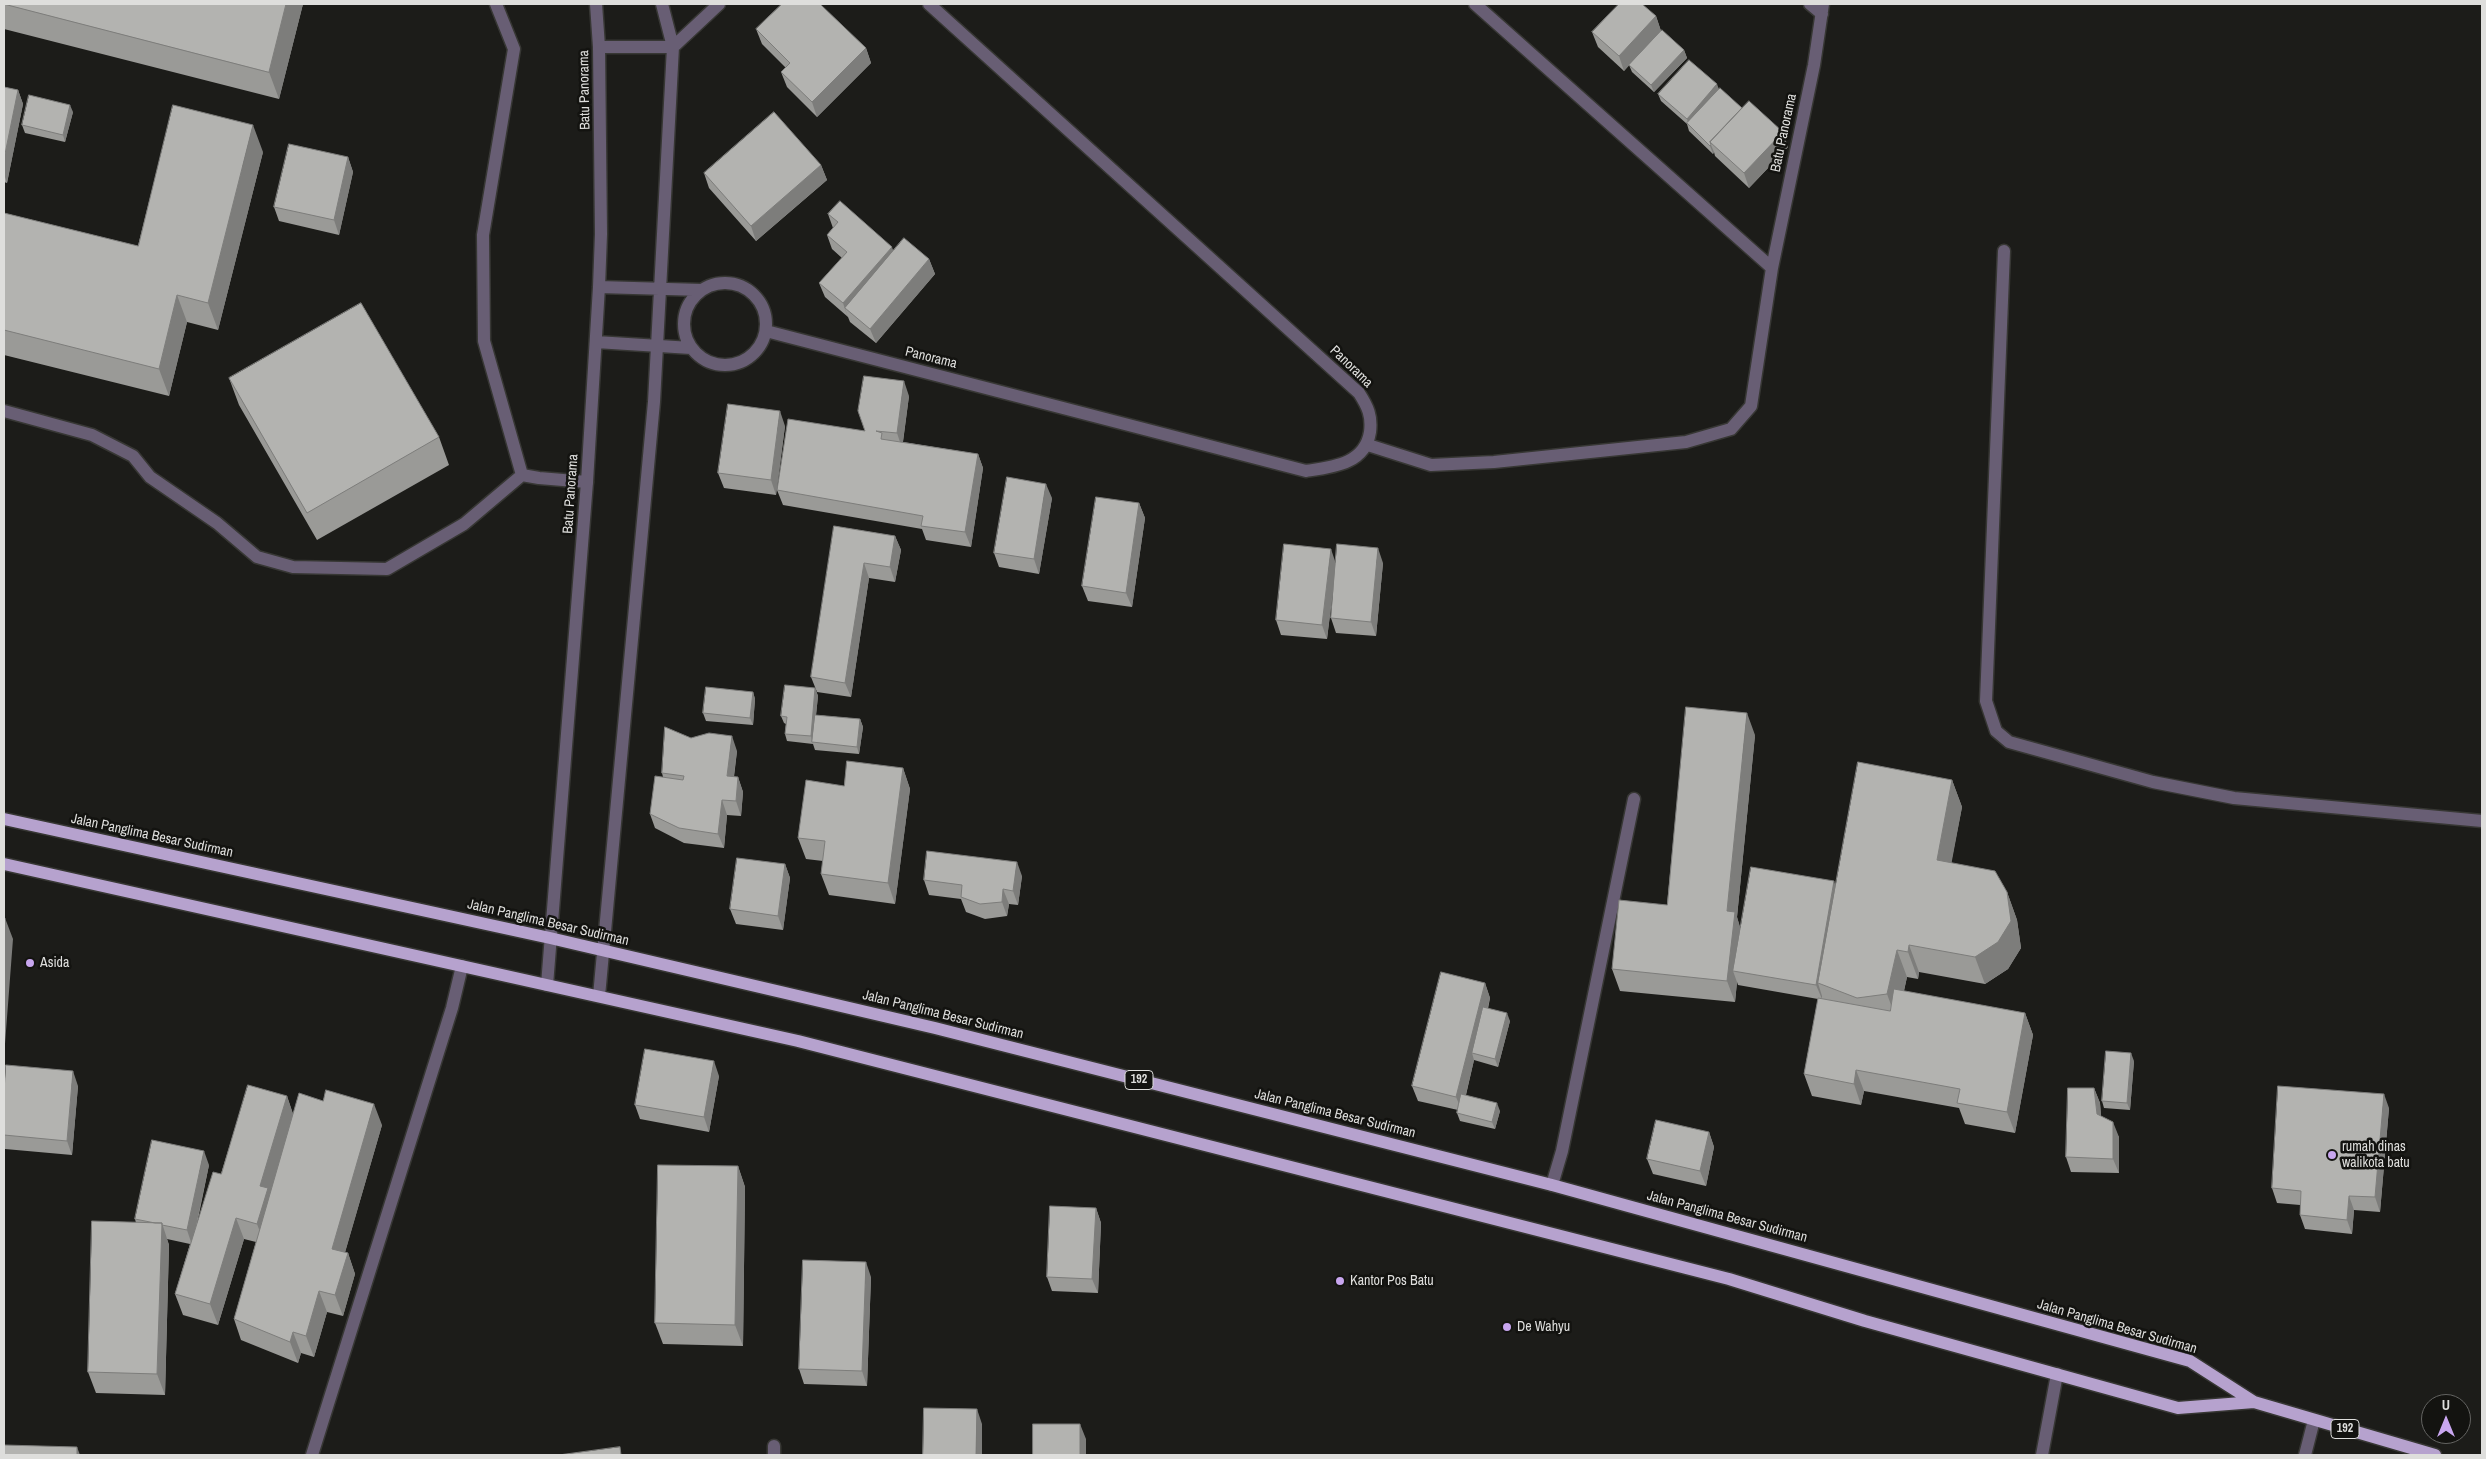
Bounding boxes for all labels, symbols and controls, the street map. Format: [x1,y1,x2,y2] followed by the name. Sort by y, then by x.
[576,50,594,130] street label: Batu Panorama
[1767,92,1801,174] street label: Batu Panorama
[903,343,959,373] street label: Panorama
[1326,343,1376,391] street label: Panorama
[560,454,582,534] street label: Batu Panorama
[69,811,235,861] street label: Jalan Panglima Besar Sudirman
[466,896,630,950] street label: Jalan Panglima Besar Sudirman
[40,955,69,971] place label: Asida
[24,957,36,969] marker: Asida
[861,987,1025,1043] street label: Jalan Panglima Besar Sudirman
[1125,1070,1153,1090] road number: 192
[1253,1086,1417,1142] street label: Jalan Panglima Besar Sudirman
[2342,1139,2410,1172] place label: rumah dinas walikota batu
[2326,1149,2338,1161] marker: rumah dinas walikota batu
[1645,1187,1809,1247] street label: Jalan Panglima Besar Sudirman
[1350,1273,1434,1289] place label: Kantor Pos Batu
[1334,1275,1346,1287] marker: Kantor Pos Batu
[2035,1296,2199,1358] street label: Jalan Panglima Besar Sudirman
[1517,1319,1570,1335] place label: De Wahyu
[1501,1321,1513,1333] marker: De Wahyu
[2421,1394,2471,1444] north arrow
[2442,1396,2450,1414] text: U
[2331,1420,2359,1438] road number: 192

